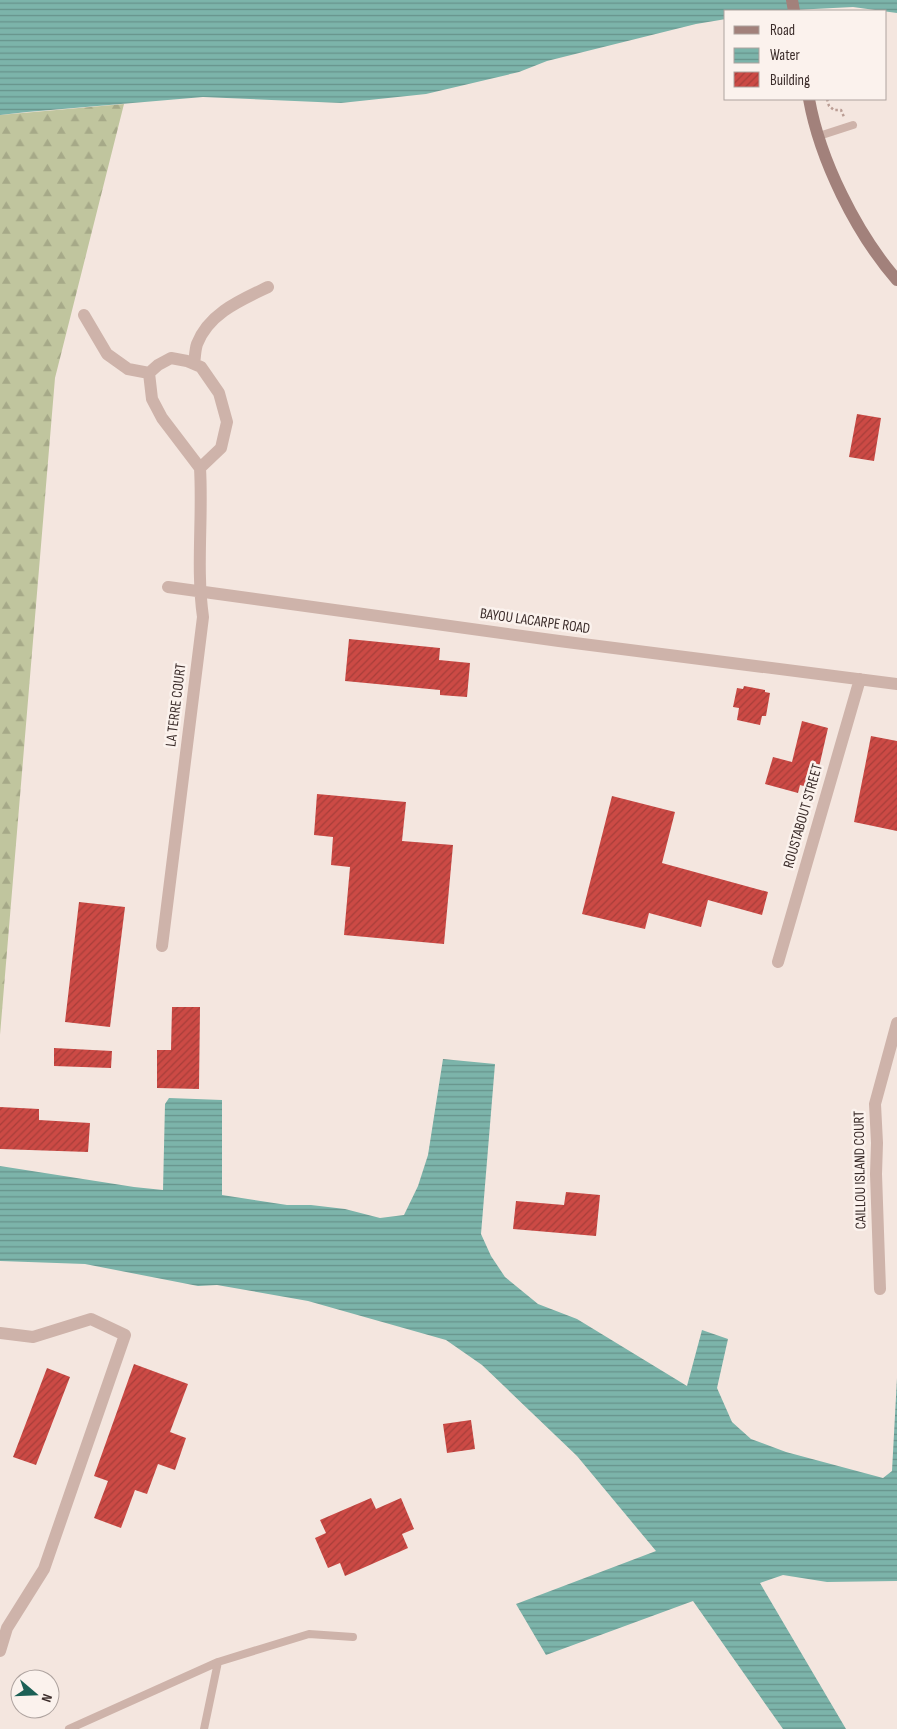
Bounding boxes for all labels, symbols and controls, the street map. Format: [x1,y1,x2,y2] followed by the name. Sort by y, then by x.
[724,10,887,100] legend
[770,21,795,40] text: Road
[770,46,801,65] text: Water
[770,71,810,90] text: Building
[479,604,591,638] street label: BAYOU LACARPE ROAD
[161,662,191,748] street label: LA TERRE COURT
[779,762,827,870] street label: ROUSTABOUT STREET
[849,1111,871,1229] street label: CAILLOU ISLAND COURT
[10,1669,60,1719] north arrow
[38,1692,56,1704] text: N

